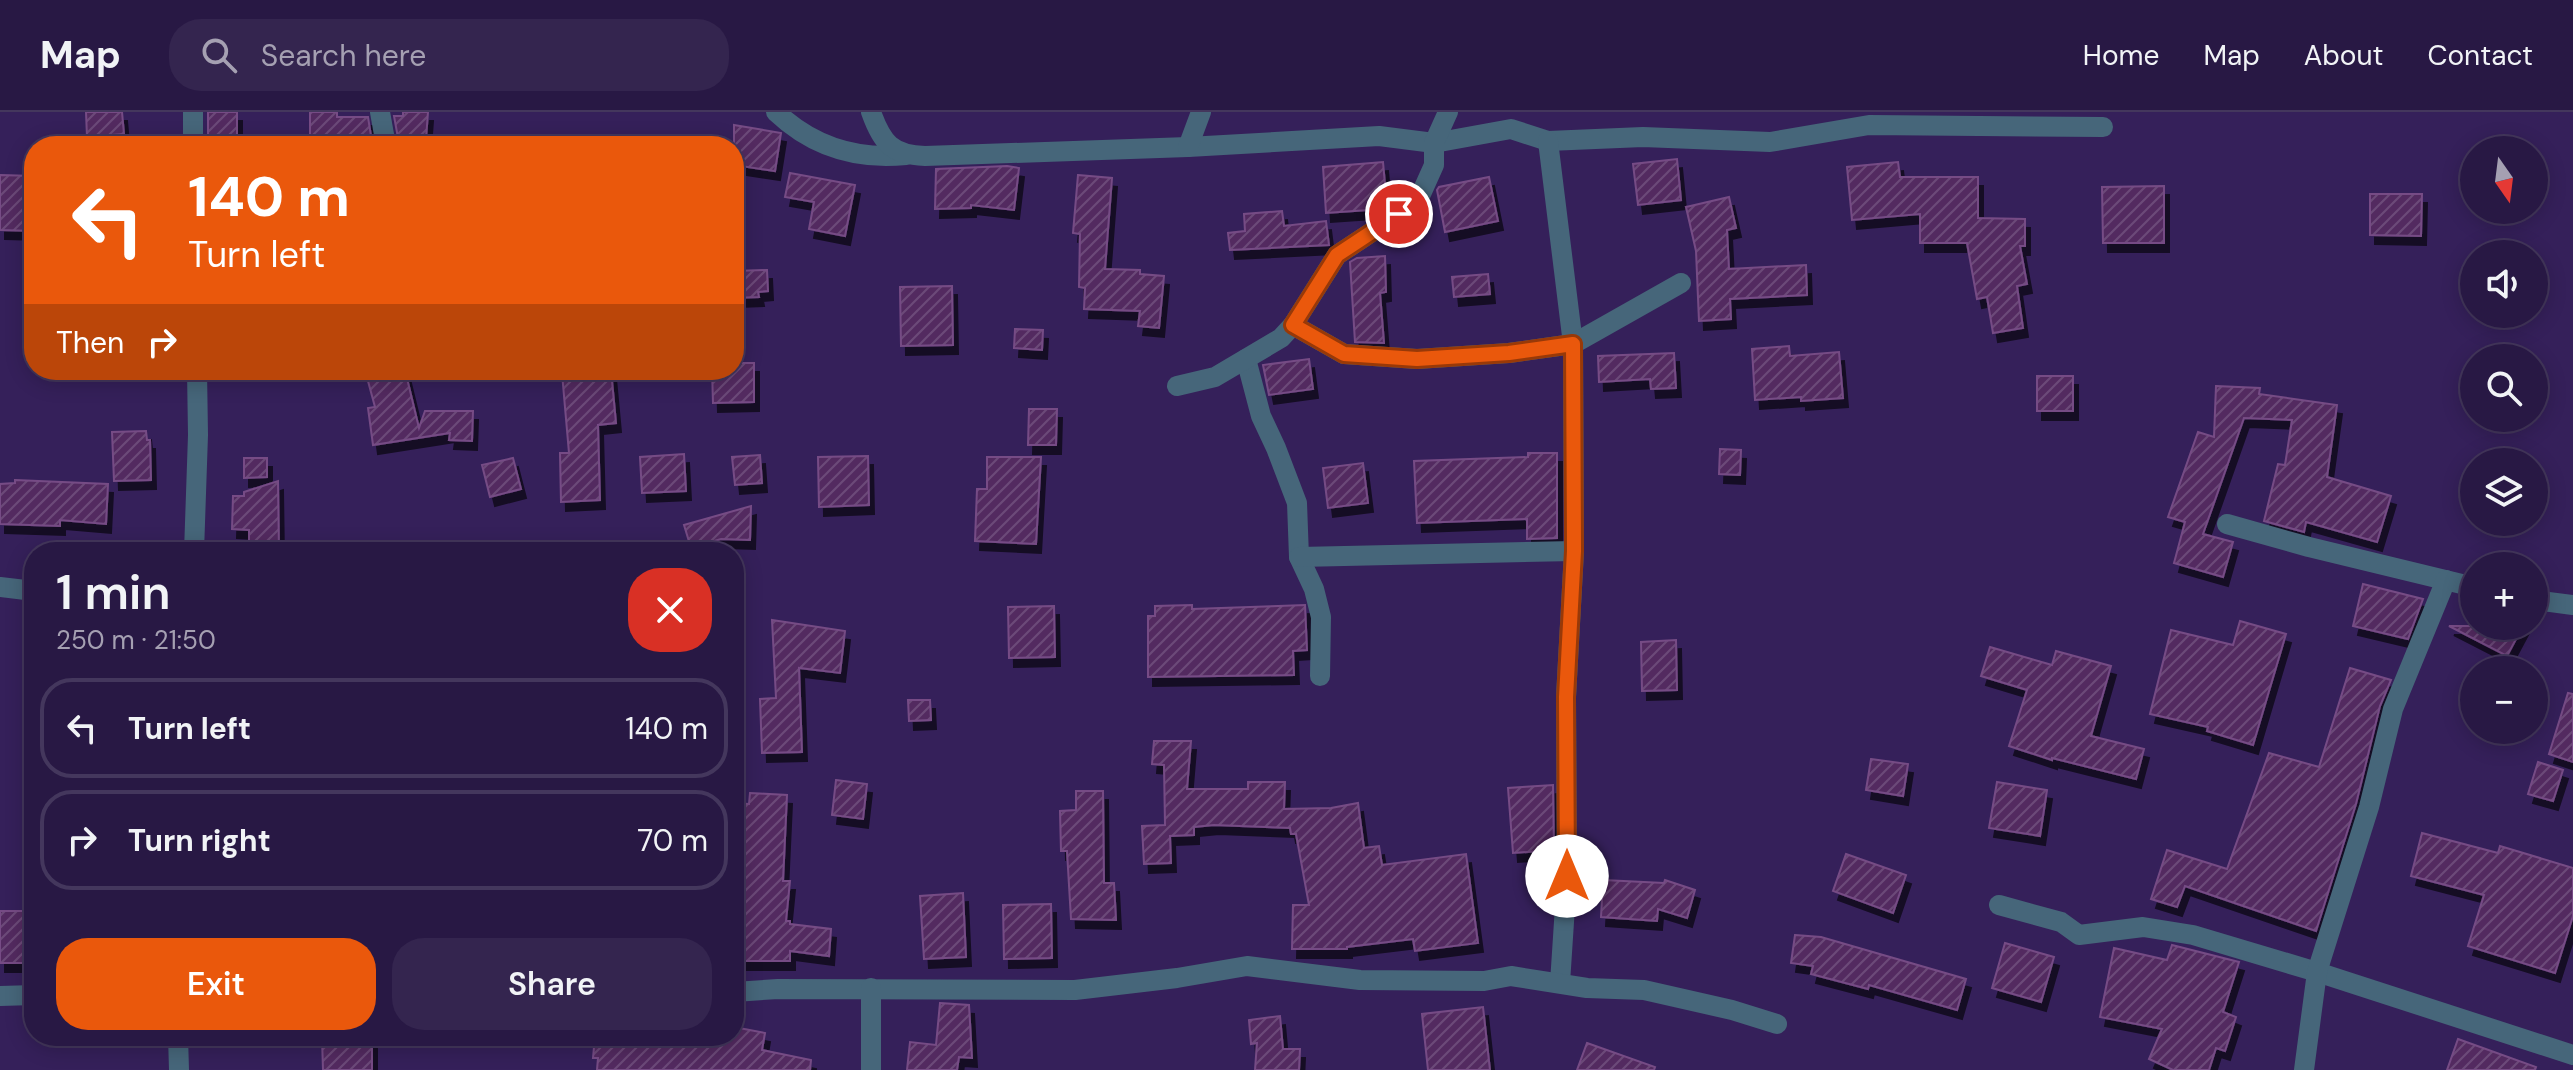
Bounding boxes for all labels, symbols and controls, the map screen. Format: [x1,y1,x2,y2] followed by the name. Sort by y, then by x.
[169,19,729,91] search box
[40,30,121,80] text: Map
[197,33,241,77] icon: search
[261,36,426,75] text: Search here
[2083,37,2159,74] text: Home
[2203,37,2260,74] text: Map
[2304,37,2383,74] text: About
[2427,37,2533,74] text: Contact
[2460,136,2548,224] north arrow
[2460,136,2548,744] map controls
[188,160,350,233] text: 140 m
[56,168,160,272] icon: left
[1365,180,1433,248] pin
[1377,192,1421,236] icon: arrive
[188,231,325,278] text: Turn left
[2460,240,2548,328] button: sound
[140,320,184,364] icon: right
[56,323,124,362] text: Then
[2460,344,2548,432] button: search
[2460,448,2548,536] button: layers
[2460,552,2548,640] button: +
[56,561,171,624] text: 1 min
[628,568,712,652] button: close
[56,623,216,657] text: 250 m · 21:50
[2460,656,2548,744] button: −
[60,706,104,750] icon: left
[128,709,251,748] text: Turn left
[625,709,708,748] text: 140 m
[60,818,104,862] icon: right
[128,821,271,860] text: Turn right
[637,821,708,860] text: 70 m
[1525,834,1609,918] position arrow
[56,938,376,1030] button: Exit
[392,938,712,1030] button: Share

